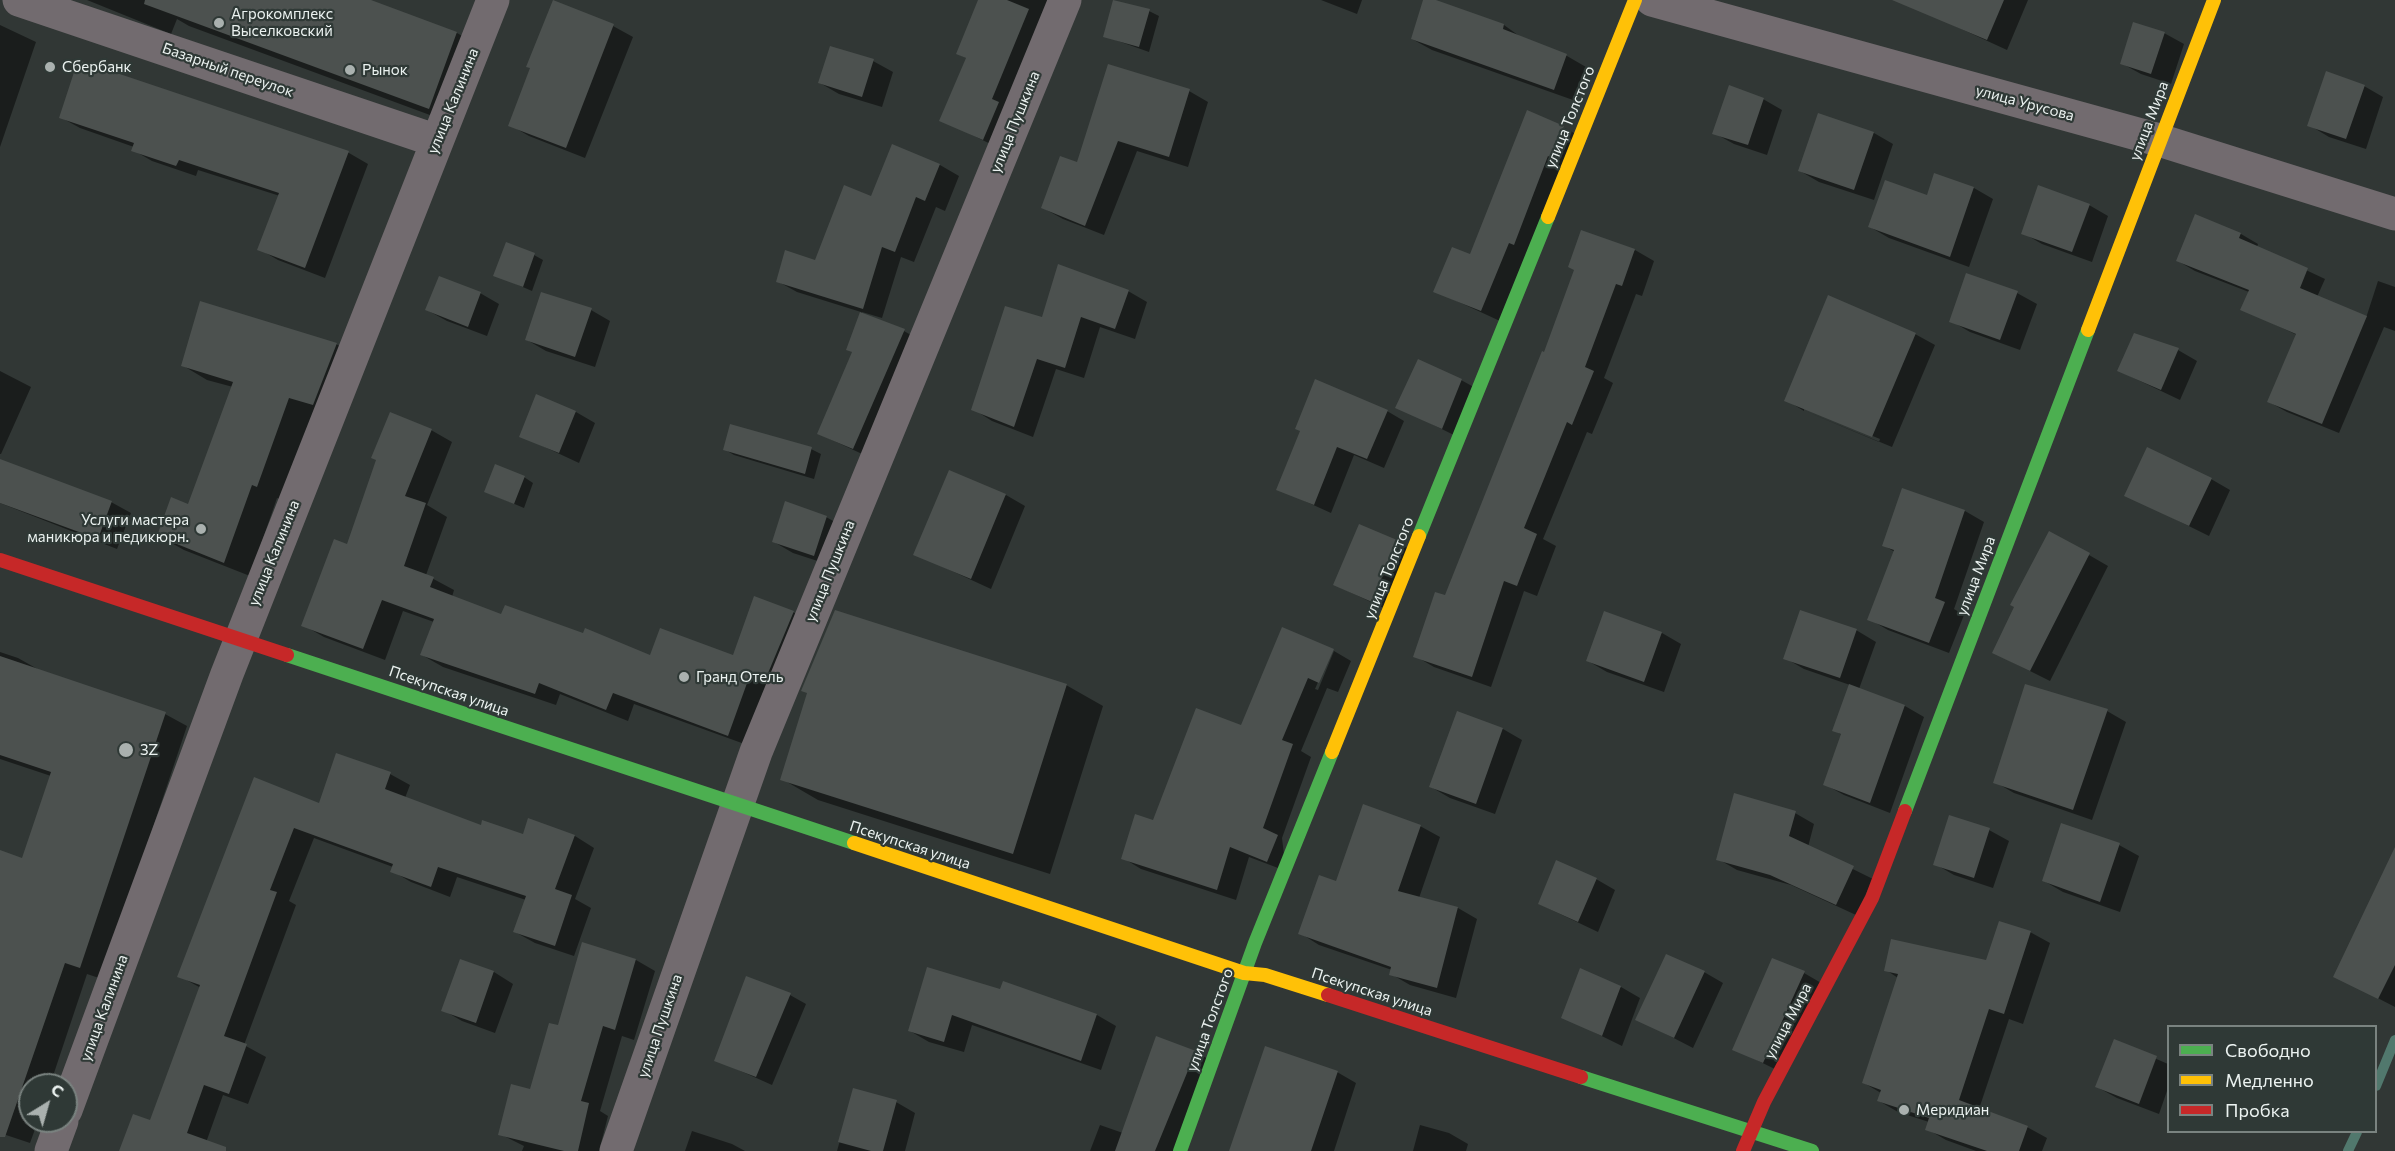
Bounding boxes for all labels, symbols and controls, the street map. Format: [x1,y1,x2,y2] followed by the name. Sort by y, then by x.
[231,5,333,40] place label: Агрокомплекс Выселковский
[212,16,226,30] marker: Агрокомплекс Выселковский
[160,39,296,101] street label: Базарный переулок
[424,45,482,157] street label: улица Калинина
[62,58,131,76] place label: Сбербанк
[43,60,57,74] marker: Сбербанк
[362,61,408,79] place label: Рынок
[343,63,357,77] marker: Рынок
[1541,63,1599,171] street label: улица Толстого
[986,68,1044,176] street label: улица Пушкина
[2126,79,2172,163] street label: улица Мира
[1974,81,2076,125] street label: улица Урусова
[245,497,303,609] street label: улица Калинина
[27,511,189,546] place label: Услуги мастера маникюра и педикюрн.
[1360,514,1418,622] street label: улица Толстого
[801,517,859,625] street label: улица Пушкина
[194,522,208,536] marker: Услуги мастера маникюра и педикюрн.
[1953,534,1999,618] street label: улица Мира
[387,662,511,720] street label: Псекупская улица
[696,668,783,686] place label: Гранд Отель
[677,670,691,684] marker: Гранд Отель
[117,741,135,759] marker: 3Z
[140,741,158,759] place label: 3Z
[847,817,973,873] street label: Псекупская улица
[76,952,132,1064] street label: улица Калинина
[1309,964,1435,1020] street label: Псекупская улица
[1183,966,1237,1074] street label: улица Толстого
[634,972,686,1080] street label: улица Пушкина
[1760,980,1816,1062] street label: улица Мира
[2167,1025,2377,1133] legend
[2225,1039,2311,1061] text: Свободно
[2225,1069,2314,1091] text: Медленно
[18,1073,78,1133] north arrow
[48,1079,68,1101] text: С
[2225,1099,2290,1121] text: Пробка
[1916,1101,1989,1119] place label: Меридиан
[1897,1103,1911,1117] marker: Меридиан

